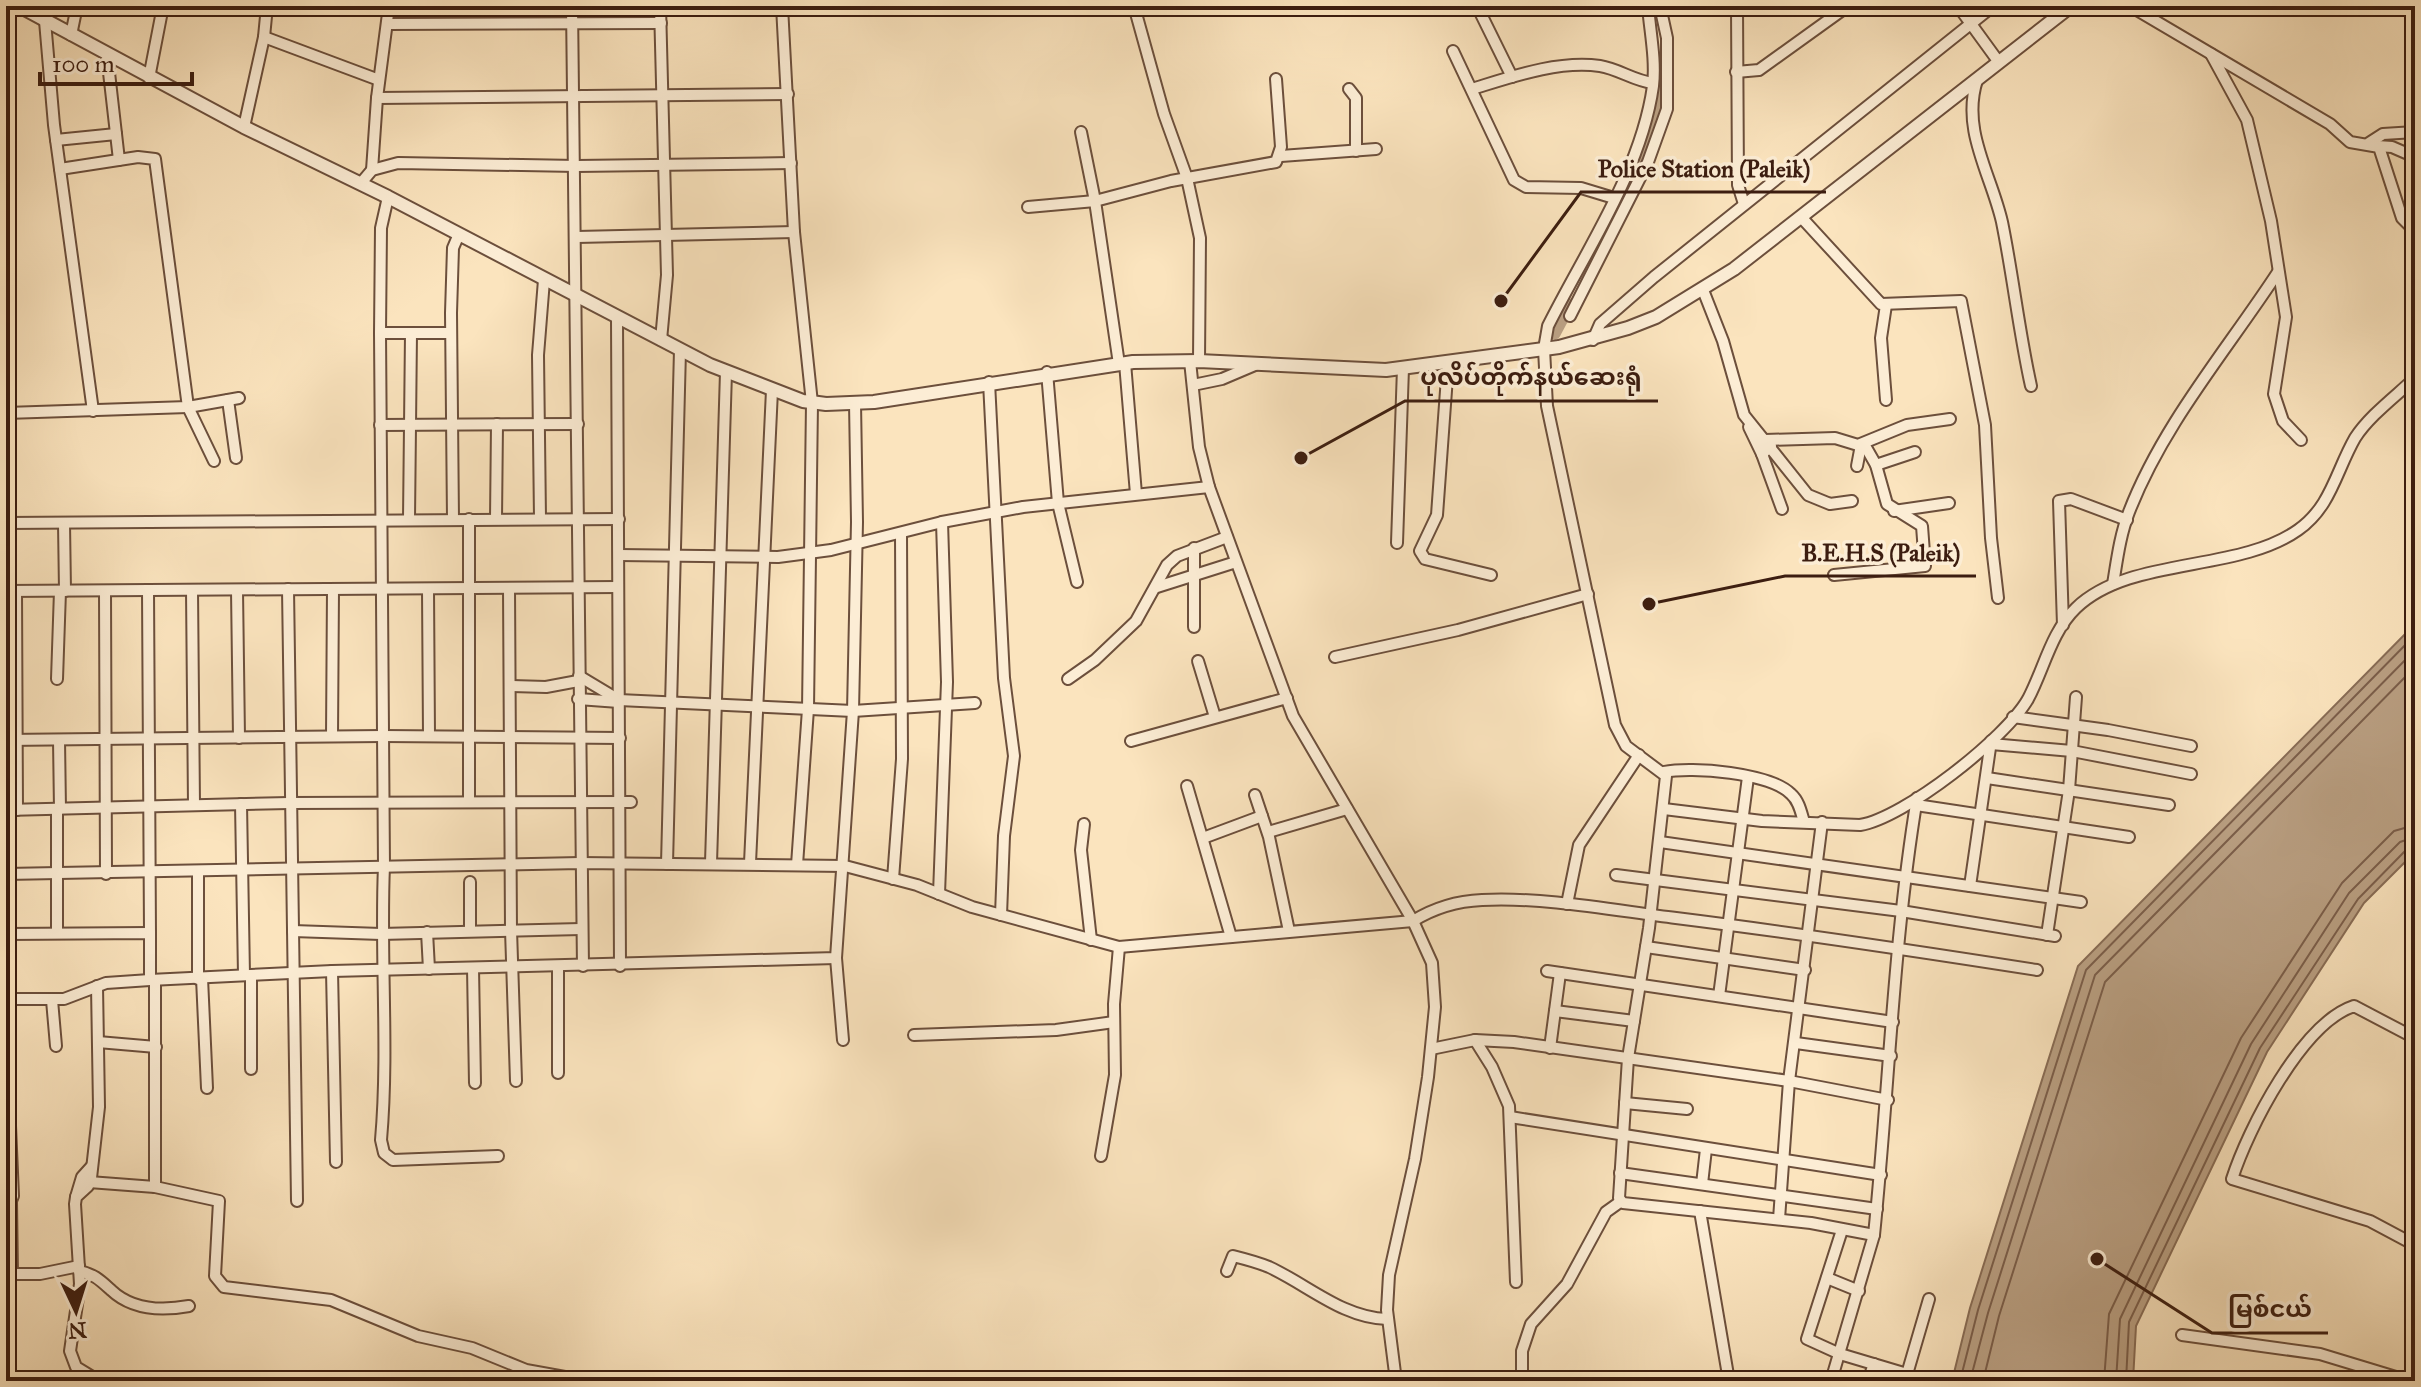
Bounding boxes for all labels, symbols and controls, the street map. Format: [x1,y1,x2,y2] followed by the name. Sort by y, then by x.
[40,36,192,86] scale bar
[52,49,115,79] text: 100 m
[1581,144,1826,192] callout: Police Station (Paleik)
[1598,154,1810,184] text: Police Station (Paleik)
[1405,353,1658,401] callout: ပုလိပ်တိုက်နယ်ဆေးရုံ
[1420,361,1642,396] text: ပုလိပ်တိုက်နယ်ဆေးရုံ
[1785,528,1976,576] callout: B.E.H.S (Paleik)
[1802,538,1961,568] text: B.E.H.S (Paleik)
[36,1271,116,1351] north arrow
[2212,1285,2328,1333] callout: မြစ်ငယ်
[2228,1293,2312,1328] text: မြစ်ငယ်
[67,1316,88,1345] text: N

